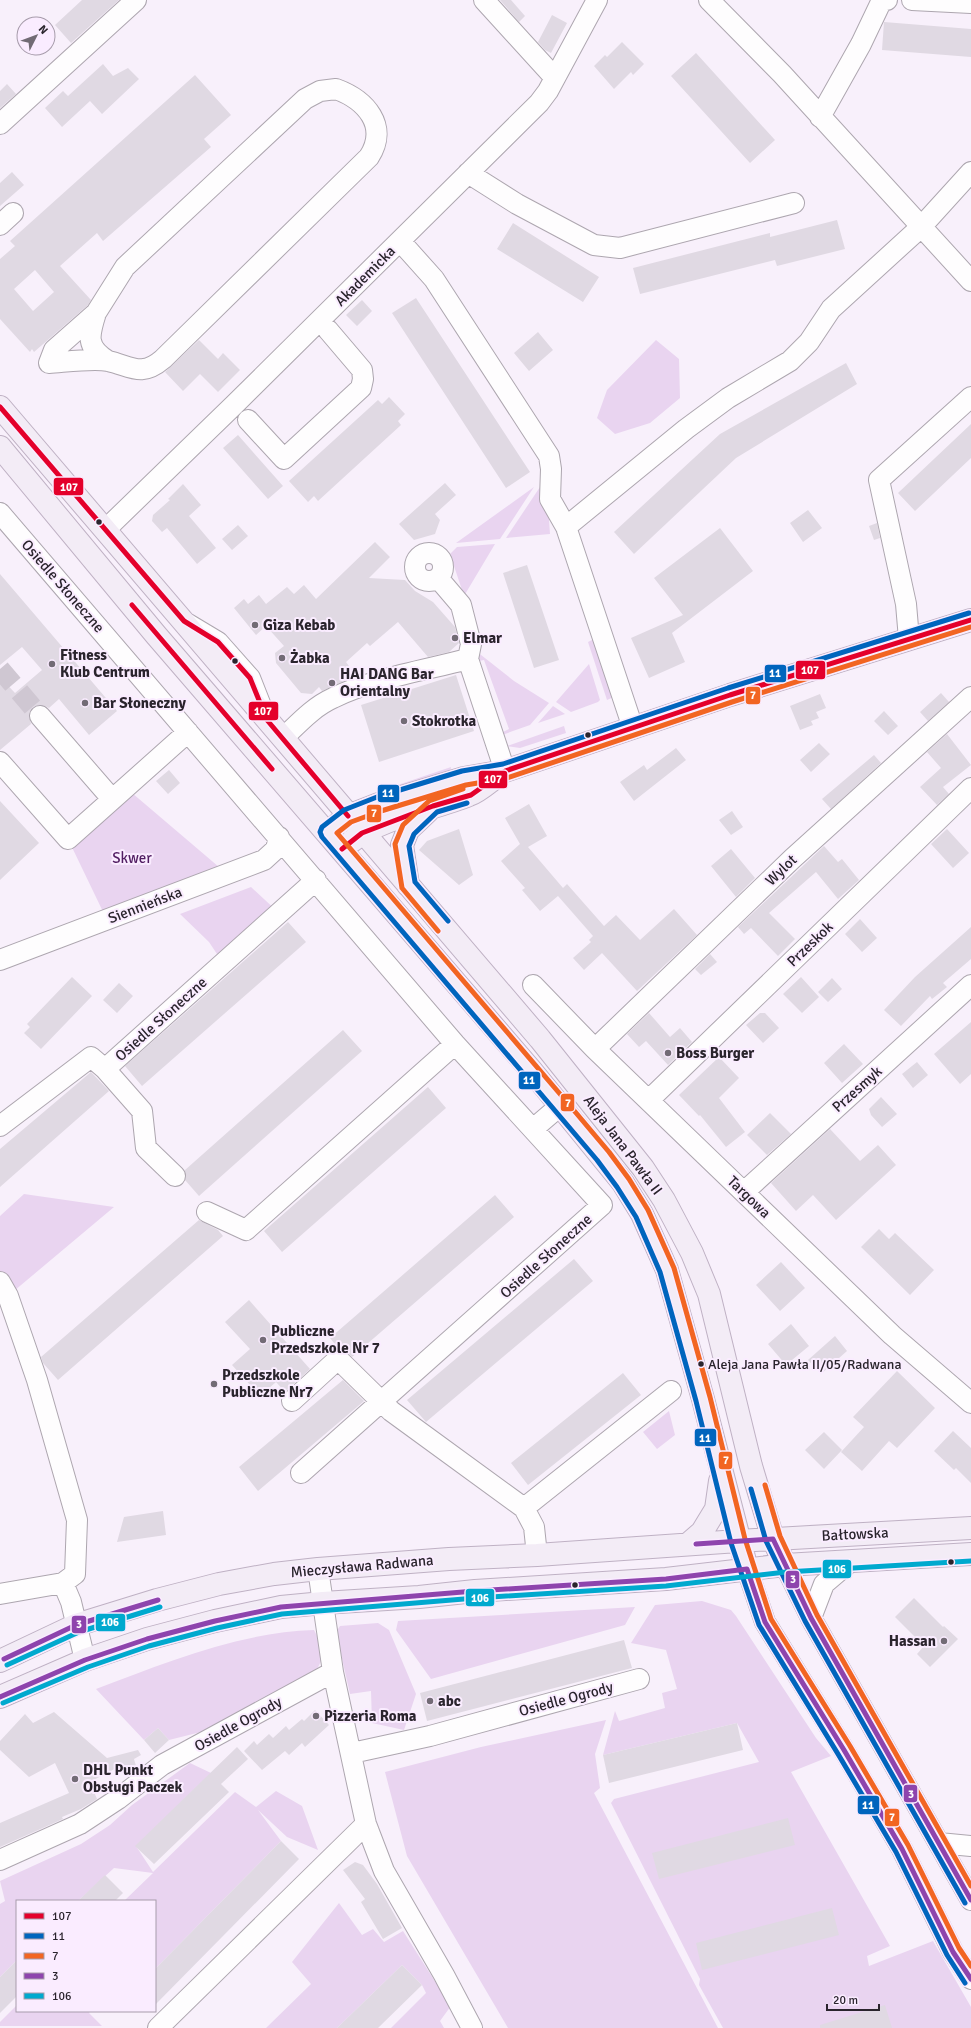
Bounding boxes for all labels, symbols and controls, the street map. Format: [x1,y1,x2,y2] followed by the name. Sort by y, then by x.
[16,16,56,56] north arrow
[36,22,50,37] text: N
[331,242,399,310] street label: Akademicka
[53,477,84,496] line badge: 107
[60,481,78,494] text: 107
[94,517,104,527] unlabelled marker
[18,536,108,636] street label: Osiedle Słoneczne
[263,616,335,634] place label: Giza Kebab
[250,620,260,630] marker: Giza Kebab
[463,629,502,647] place label: Elmar
[450,633,460,643] marker: Elmar
[60,646,150,681] place label: Fitness Klub Centrum
[290,649,330,667] place label: Żabka
[277,653,287,663] marker: Żabka
[230,656,240,666] unlabelled marker
[47,659,57,669] marker: Fitness Klub Centrum
[795,660,826,680] line badge: 107
[764,664,787,683] line badge: 11
[801,664,819,677] text: 107
[340,665,434,700] place label: HAI DANG Bar Orientalny
[769,667,781,680] text: 11
[327,678,337,688] marker: HAI DANG Bar Orientalny
[745,686,761,705] line badge: 7
[750,689,756,702] text: 7
[93,694,186,712] place label: Bar Słoneczny
[80,698,90,708] marker: Bar Słoneczny
[248,701,279,721] line badge: 107
[254,705,272,718] text: 107
[412,712,477,730] place label: Stokrotka
[399,716,409,726] marker: Stokrotka
[583,730,593,740] unlabelled marker
[478,770,508,789] line badge: 107
[484,773,502,786] text: 107
[377,784,400,803] line badge: 11
[382,787,394,800] text: 11
[366,804,382,823] line badge: 7
[371,807,377,820] text: 7
[112,849,152,867] park label: Skwer
[761,851,801,889] street label: Wylot
[105,883,185,927] street label: Siennieńska
[783,917,837,970] street label: Przeskok
[111,973,211,1065] street label: Osiedle Słoneczne
[676,1044,754,1062] place label: Boss Burger
[663,1048,673,1058] marker: Boss Burger
[828,1062,886,1116] street label: Przesmyk
[518,1071,541,1090] line badge: 11
[523,1074,535,1087] text: 11
[580,1092,666,1198] street label: Aleja Jana Pawła II
[560,1093,575,1112] line badge: 7
[565,1097,571,1110] text: 7
[724,1172,774,1222] street label: Targowa
[496,1210,596,1302] street label: Osiedle Słoneczne
[271,1322,380,1357] place label: Publiczne Przedszkole Nr 7
[258,1335,268,1345] marker: Publiczne Przedszkole Nr 7
[708,1356,902,1373] place label: Aleja Jana Pawła II/05/Radwana
[696,1359,706,1369] marker: Aleja Jana Pawła II/05/Radwana
[222,1366,313,1401] place label: Przedszkole Publiczne Nr7
[209,1379,219,1389] marker: Przedszkole Publiczne Nr7
[694,1428,717,1447] line badge: 11
[699,1432,711,1445] text: 11
[718,1451,733,1470] line badge: 7
[723,1454,729,1467] text: 7
[821,1523,889,1545] street label: Bałtowska
[290,1551,434,1581] street label: Mieczysława Radwana
[946,1557,956,1567] unlabelled marker
[822,1559,852,1579] line badge: 106
[828,1563,846,1576] text: 106
[785,1570,800,1589] line badge: 3
[790,1573,796,1586] text: 3
[570,1580,580,1590] unlabelled marker
[465,1588,495,1607] line badge: 106
[471,1592,489,1605] text: 106
[95,1613,126,1632] line badge: 106
[71,1615,87,1634] line badge: 3
[101,1616,119,1629] text: 106
[76,1618,82,1631] text: 3
[889,1632,936,1650] place label: Hassan
[939,1636,949,1646] marker: Hassan
[517,1678,615,1720] street label: Osiedle Ogrody
[438,1692,461,1710] place label: abc
[191,1693,285,1755] street label: Osiedle Ogrody
[425,1696,435,1706] marker: abc
[324,1707,417,1725] place label: Pizzeria Roma
[311,1711,321,1721] marker: Pizzeria Roma
[83,1761,183,1796] place label: DHL Punkt Obsługi Paczek
[70,1774,80,1784] marker: DHL Punkt Obsługi Paczek
[903,1784,918,1803] line badge: 3
[908,1788,914,1801] text: 3
[857,1795,880,1815] line badge: 11
[862,1799,874,1812] text: 11
[884,1808,900,1827] line badge: 7
[889,1811,895,1824] text: 7
[16,1900,156,2012] legend
[52,1909,71,1924] text: 107
[52,1929,65,1944] text: 11
[52,1949,58,1964] text: 7
[52,1969,58,1984] text: 3
[827,1986,879,2012] scale bar
[52,1989,71,2004] text: 106
[833,1993,858,2008] text: 20 m

